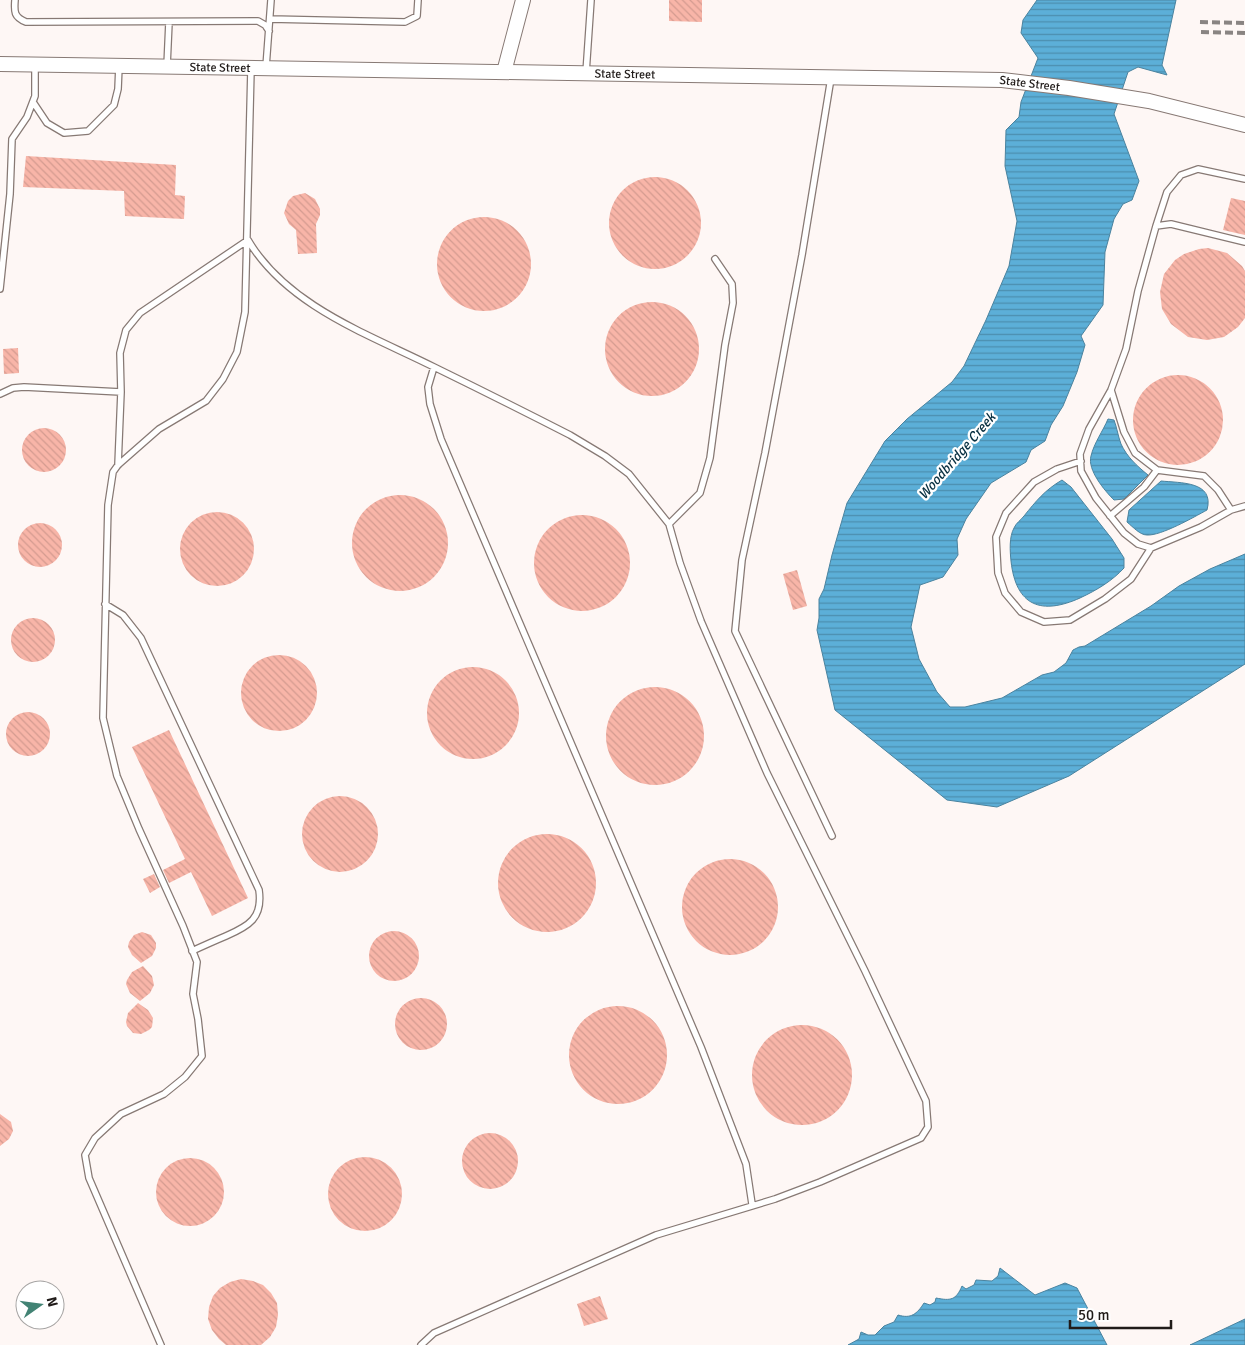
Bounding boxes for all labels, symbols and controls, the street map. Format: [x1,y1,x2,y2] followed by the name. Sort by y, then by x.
[189,60,251,75] street label: State Street
[594,66,655,82] street label: State Street
[999,72,1061,94] street label: State Street
[915,408,1001,503] water label: Woodbridge Creek
[15,1280,65,1330] north arrow
[43,1295,62,1309] text: N
[1070,1298,1171,1330] scale bar
[1078,1306,1109,1324] text: 50 m

